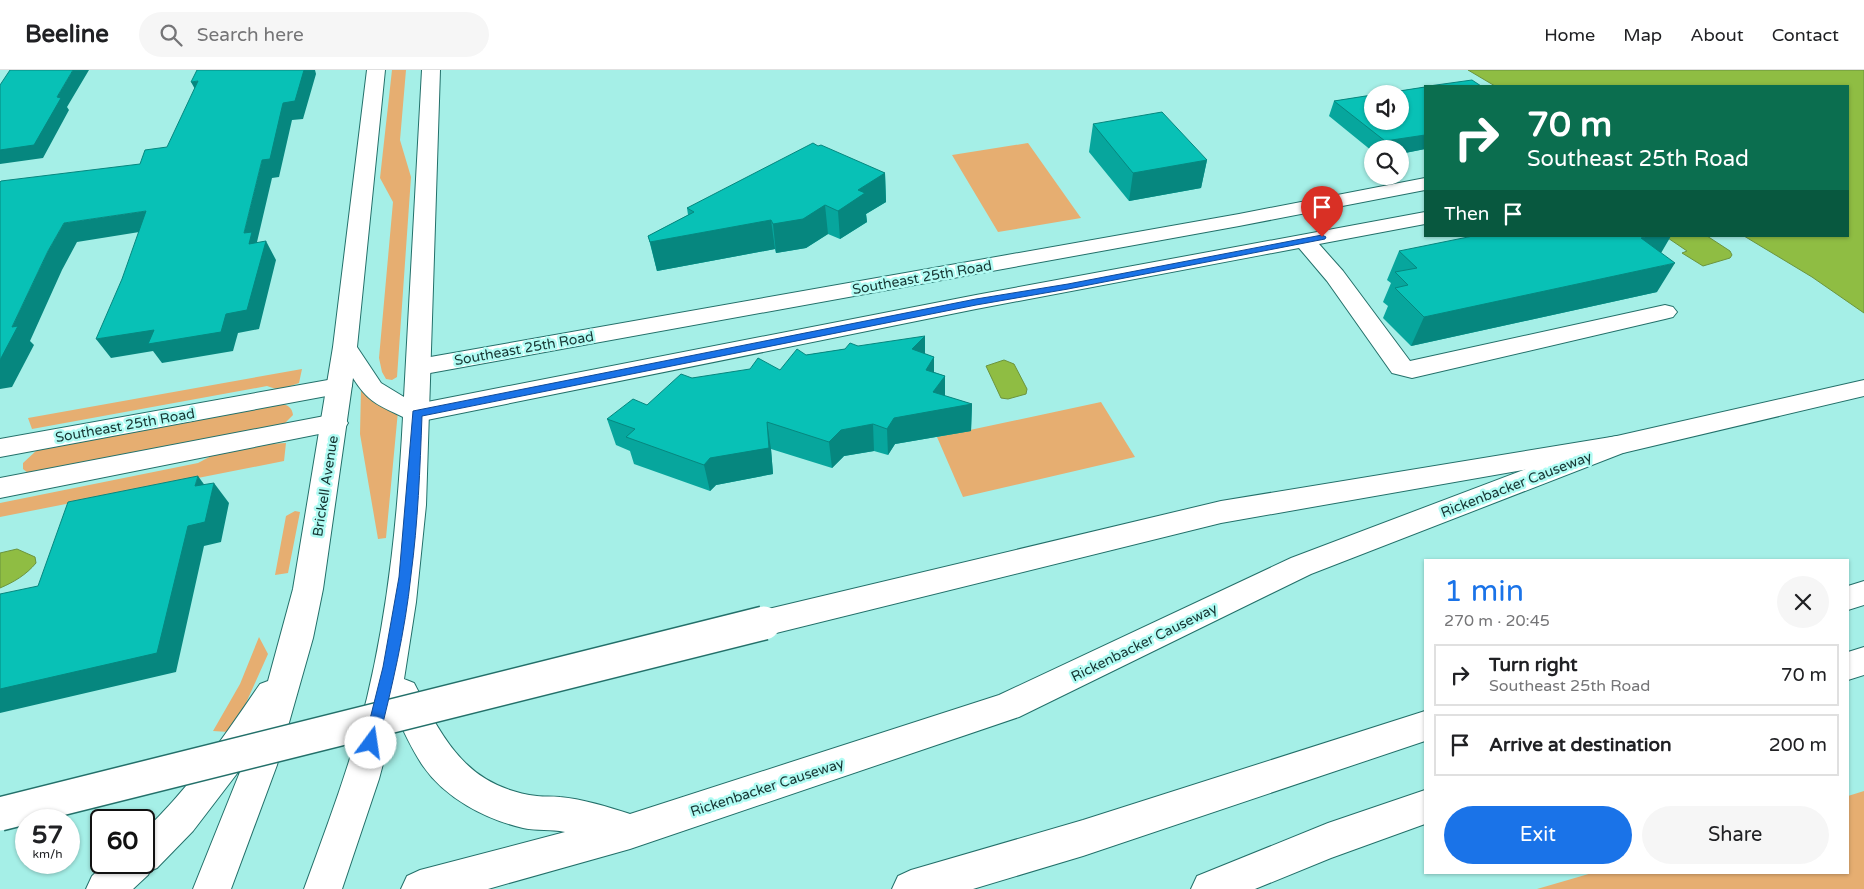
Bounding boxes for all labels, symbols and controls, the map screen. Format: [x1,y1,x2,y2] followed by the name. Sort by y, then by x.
[139,12,489,57] search box
[25,20,109,49] text: Beeline
[157,21,185,49] icon: search
[197,24,304,46] text: Search here
[1544,24,1595,46] text: Home
[1623,24,1662,46] text: Map
[1690,24,1744,46] text: About
[1772,24,1839,46] text: Contact
[1364,85,1409,185] map controls
[1364,85,1409,130] button: sound
[1527,104,1612,146] text: 70 m
[1444,105,1509,170] icon: right
[1364,140,1409,185] button: search
[1527,146,1749,172] text: Southeast 25th Road
[1301,186,1343,237] pin
[1308,193,1336,221] icon: arrive
[1499,200,1527,228] icon: arrive
[1444,203,1489,225] text: Then
[851,257,993,298] street label: Southeast 25th Road
[453,328,595,369] street label: Southeast 25th Road
[54,405,196,446] street label: Southeast 25th Road
[309,434,342,538] street label: Brickell Avenue
[1438,448,1595,521] street label: Rickenbacker Causeway
[1444,573,1524,610] text: 1 min
[1777,576,1829,628] button: close
[1068,599,1220,685] street label: Rickenbacker Causeway
[1444,611,1550,631] text: 270 m · 20:45
[1489,654,1577,676] text: Turn right
[1446,661,1474,689] icon: right
[1781,664,1827,686] text: 70 m
[1489,676,1650,696] text: Southeast 25th Road
[344,716,396,768] position arrow
[1446,731,1474,759] icon: arrive
[1489,734,1672,756] text: Arrive at destination
[1769,734,1827,756] text: 200 m
[688,754,846,820] street label: Rickenbacker Causeway
[1444,806,1632,864] button: Exit
[1642,806,1829,864] button: Share
[90,809,155,874] speed limit sign: 60
[32,820,63,850] text: 57
[32,847,63,861] text: km/h

